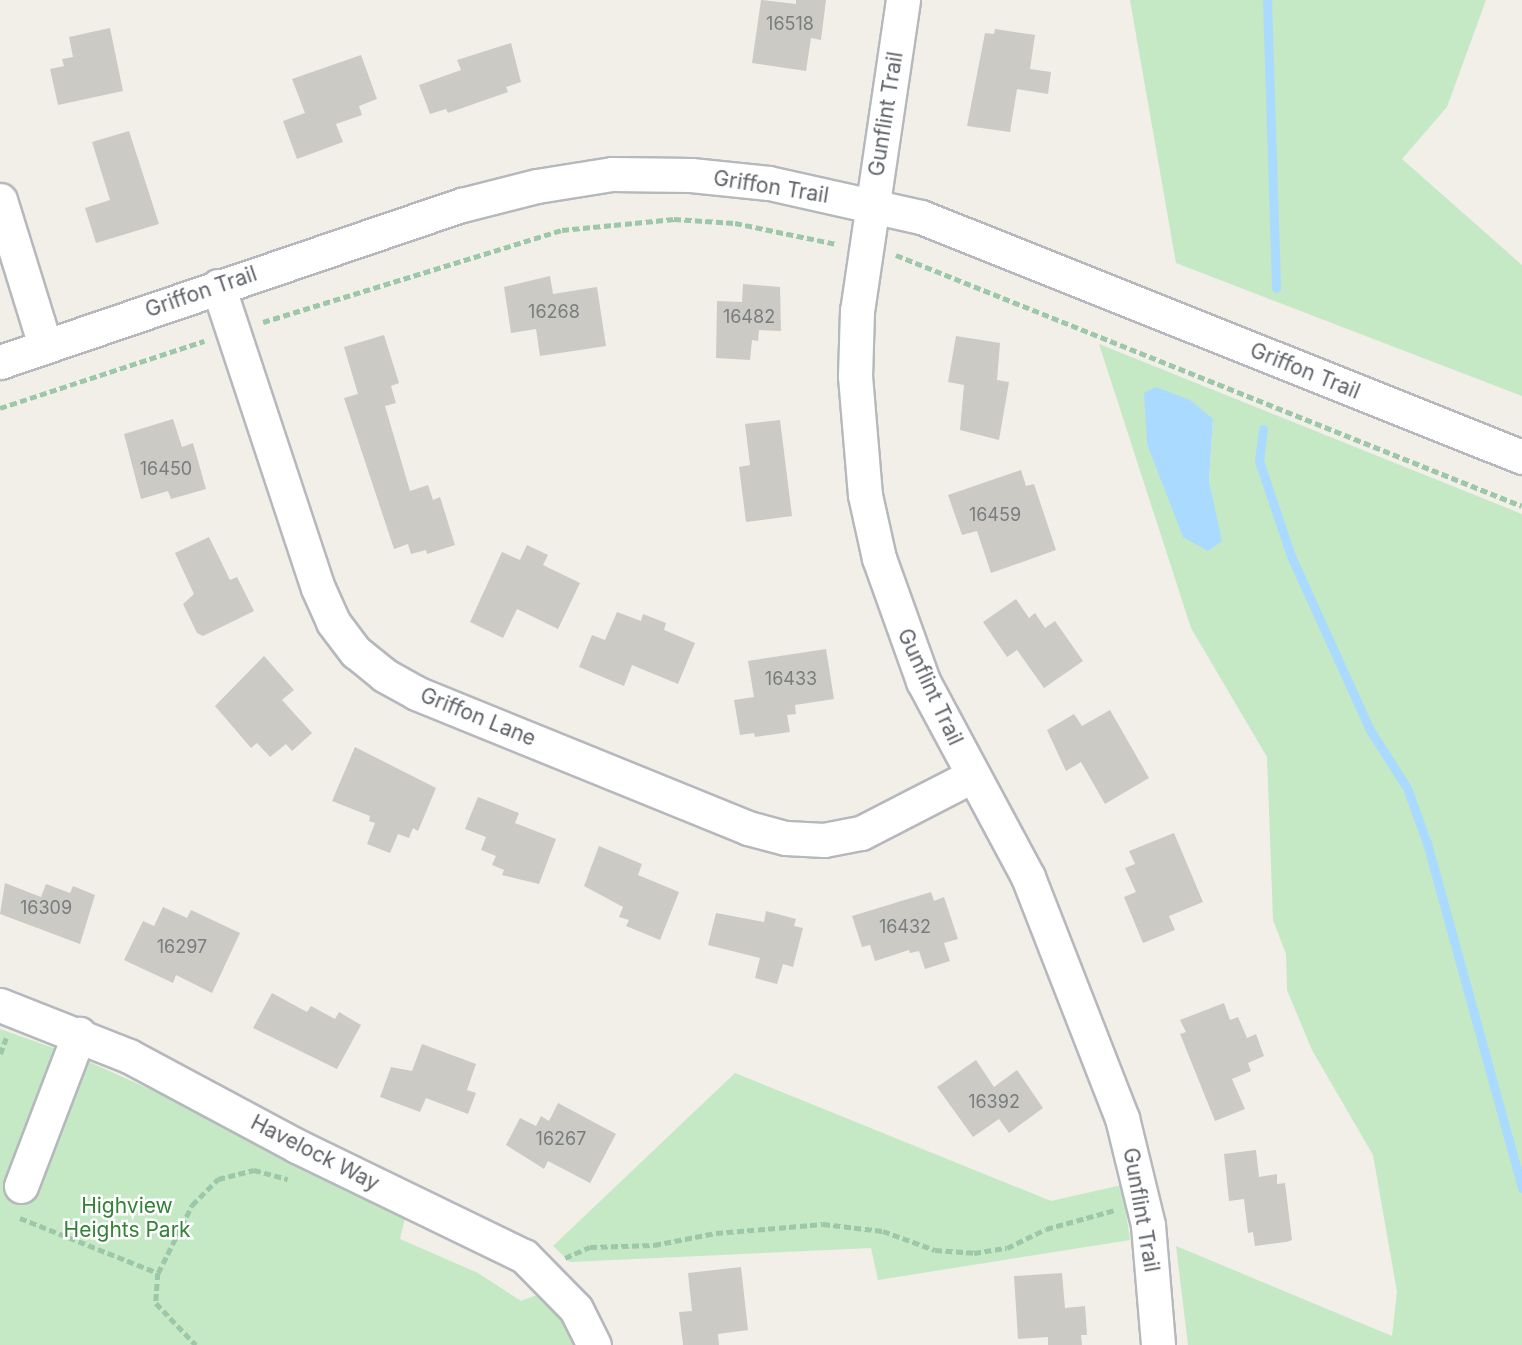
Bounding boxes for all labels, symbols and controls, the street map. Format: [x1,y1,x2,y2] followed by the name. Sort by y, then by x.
[766,13,814,35] house number: 16518
[864,50,908,178] street label: Gunflint Trail
[712,165,830,209] street label: Griffon Trail
[142,261,260,323] street label: Griffon Trail
[528,301,580,323] house number: 16268
[723,306,775,328] house number: 16482
[1246,338,1364,404] street label: Griffon Trail
[140,458,192,480] house number: 16450
[969,504,1021,526] house number: 16459
[892,625,968,749] street label: Gunflint Trail
[765,668,817,690] house number: 16433
[417,682,539,752] street label: Griffon Lane
[20,897,72,919] house number: 16309
[879,916,931,938] house number: 16432
[157,936,207,958] house number: 16297
[968,1091,1020,1113] house number: 16392
[247,1110,383,1196] street label: Havelock Way
[536,1128,586,1150] house number: 16267
[1118,1146,1164,1274] street label: Gunflint Trail
[64,1193,190,1243] park label: Highview Heights Park

